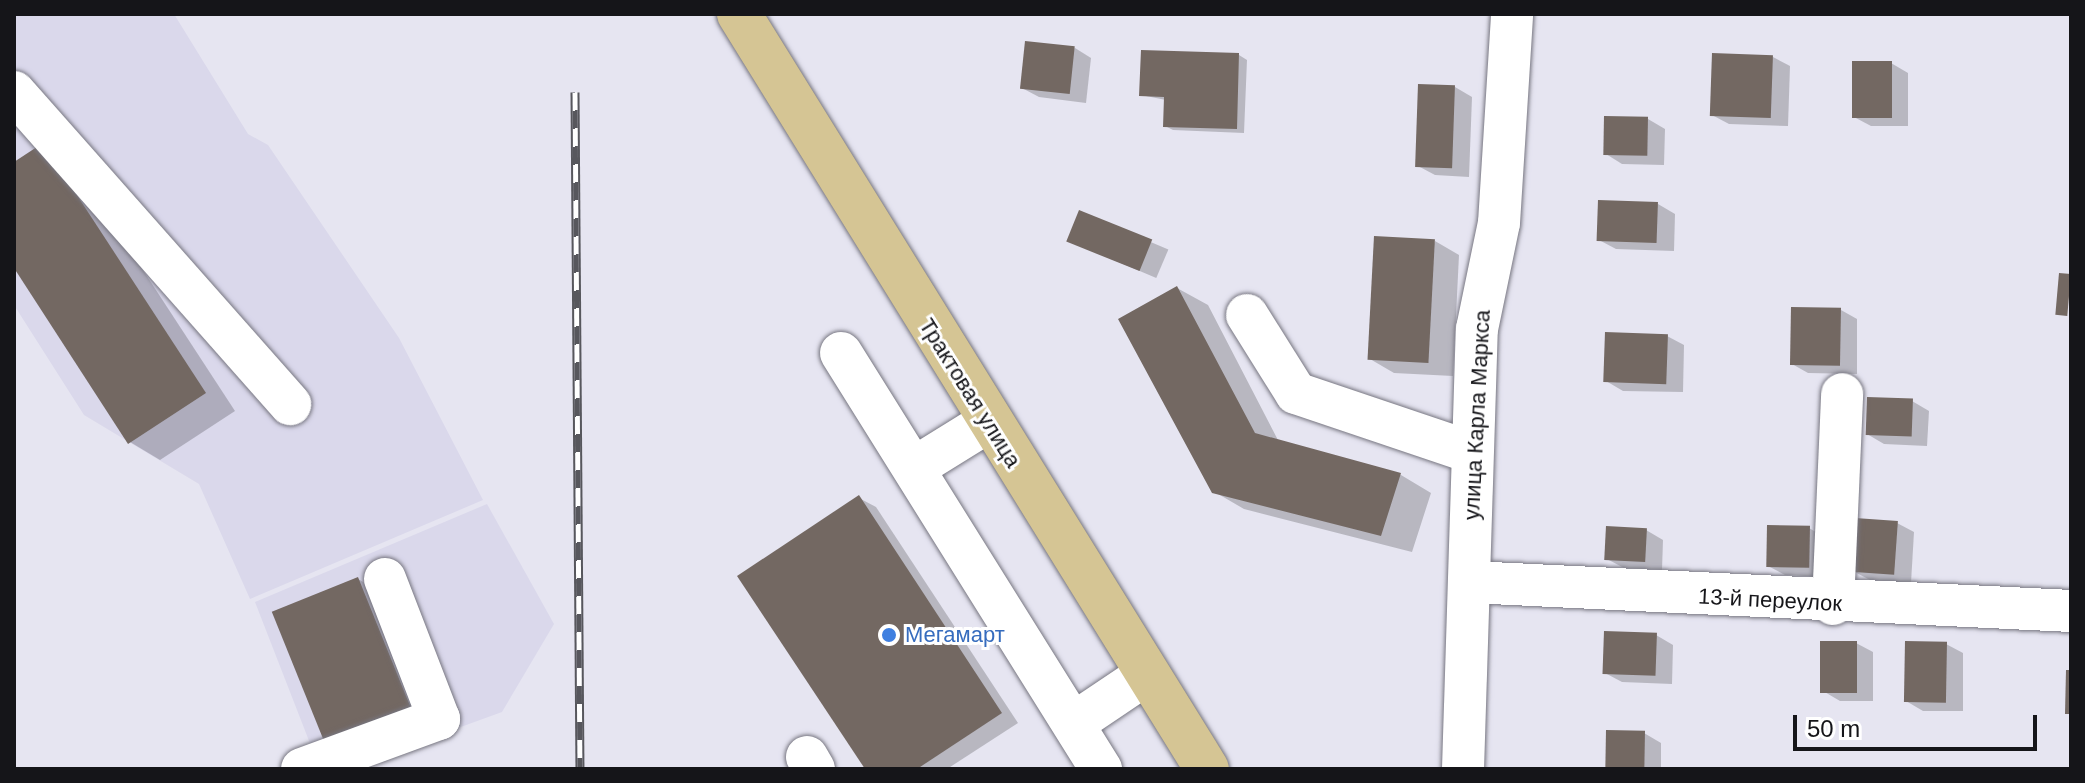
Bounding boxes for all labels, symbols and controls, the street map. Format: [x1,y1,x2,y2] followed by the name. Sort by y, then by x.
[1458,309,1496,521] street label: улица Карла Маркса
[914,314,1026,472] street label: Трактовая улица
[1697,583,1843,617] street label: 13-й переулок
[905,622,1005,648] place label: Мегамарт
[880,626,898,644] marker: Мегамарт
[1797,699,2041,749] scale bar
[1807,715,1860,742] text: 50 m

